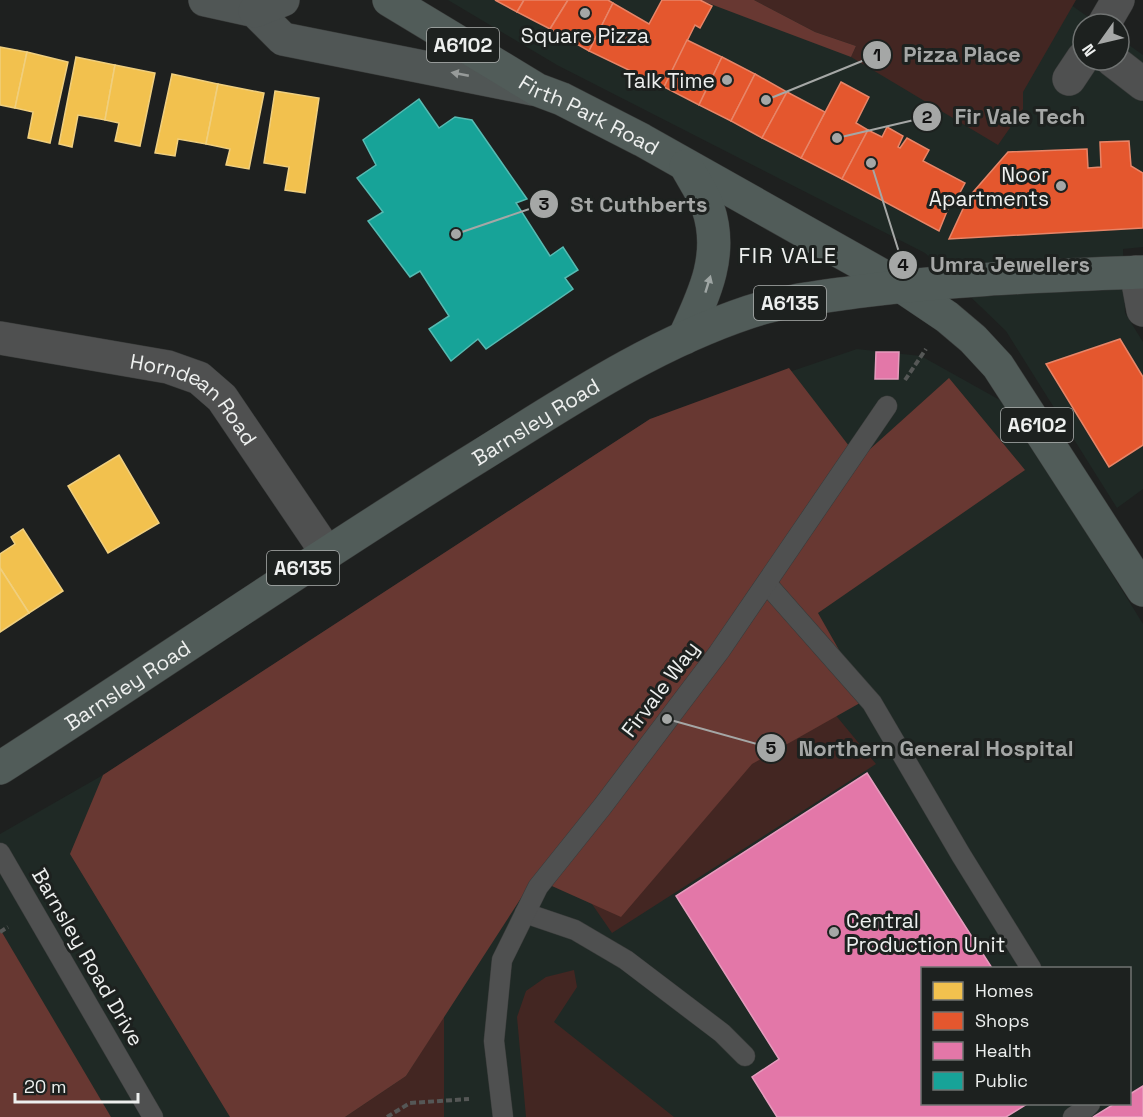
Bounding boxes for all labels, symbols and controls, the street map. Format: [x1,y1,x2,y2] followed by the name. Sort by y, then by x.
[578,6,592,20] marker: Square Pizza
[1071,12,1131,72] north arrow
[521,22,649,49] place label: Square Pizza
[427,28,499,62] road number: A6102
[862,35,1033,75] callout: Pizza Place
[903,40,1021,68] text: Pizza Place
[1077,40,1101,60] text: N
[873,43,881,66] text: 1
[623,67,715,94] place label: Talk Time
[514,68,664,161] street label: Firth Park Road
[450,69,469,78] one-way arrow
[720,73,734,87] marker: Talk Time
[912,97,1098,137] callout: Fir Vale Tech
[955,102,1085,130] text: Fir Vale Tech
[922,105,933,128] text: 2
[929,161,1049,212] place label: Noor Apartments
[1054,179,1068,193] marker: Noor Apartments
[529,184,720,224] callout: St Cuthberts
[570,190,708,218] text: St Cuthberts
[539,192,550,215] text: 3
[738,241,838,269] district label: FIR VALE
[888,245,1102,285] callout: Umra Jewellers
[930,250,1090,278] text: Umra Jewellers
[897,253,909,276] text: 4
[703,275,713,293] one-way arrow
[754,286,826,320] road number: A6135
[128,347,263,450] street label: Horndean Road
[467,372,604,471] street label: Barnsley Road
[1001,408,1073,442] road number: A6102
[267,551,339,585] road number: A6135
[59,633,195,736] street label: Barnsley Road
[615,636,705,742] street label: Firvale Way
[756,728,1085,768] callout: Northern General Hospital
[798,734,1074,762] text: Northern General Hospital
[766,736,777,759] text: 5
[26,863,150,1051] street label: Barnsley Road Drive
[846,907,1005,958] place label: Central Production Unit
[827,925,841,939] marker: Central Production Unit
[921,967,1131,1105] legend
[975,979,1034,1002] text: Homes
[975,1009,1029,1032] text: Shops
[975,1039,1032,1062] text: Health
[15,1066,138,1104] scale bar
[975,1069,1028,1092] text: Public
[24,1075,67,1098] text: 20 m

